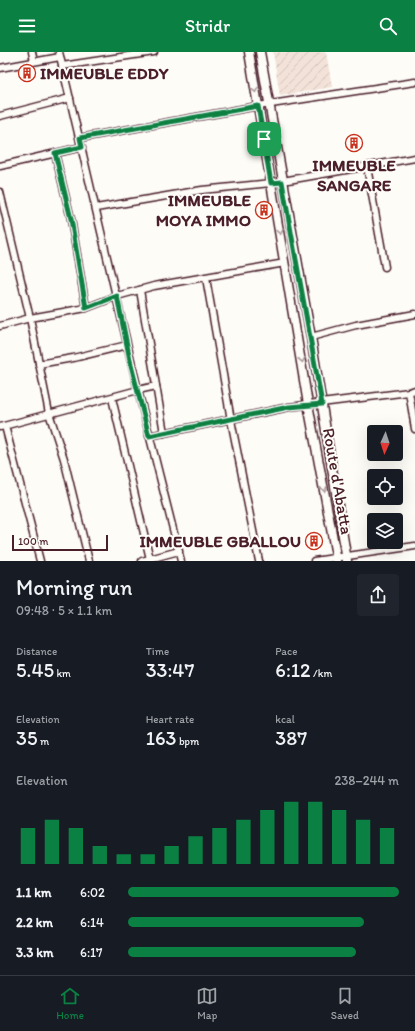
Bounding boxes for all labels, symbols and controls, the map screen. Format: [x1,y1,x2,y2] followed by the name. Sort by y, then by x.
[16,15,38,37] icon: menu
[185,15,230,37] text: Stridr
[377,15,399,37] icon: search
[17,63,37,83] building icon: IMMEUBLE EDDY
[40,63,169,83] place label: IMMEUBLE EDDY
[250,87,259,94] one-way arrow
[247,122,281,156] pin
[253,128,275,150] icon: arrive
[344,133,364,153] building icon: IMMEUBLE SANGARE
[312,155,396,195] place label: IMMEUBLE SANGARE
[156,190,252,230] place label: IMMEUBLE MOYA IMMO
[254,200,274,220] building icon: IMMEUBLE MOYA IMMO
[275,229,284,235] one-way arrow
[297,357,305,364] one-way arrow
[367,425,403,461] north arrow
[367,425,403,549] map controls
[319,426,357,536] street label: Route d'Abatta
[367,469,403,505] button: locate
[319,485,328,492] one-way arrow
[367,513,403,549] button: layers
[139,531,301,551] place label: IMMEUBLE GBALLOU
[304,531,324,551] building icon: IMMEUBLE GBALLOU
[12,533,108,552] scale bar
[18,535,48,548] text: 100 m
[16,574,132,601] text: Morning run
[357,574,399,616] button: share
[16,603,112,618] text: 09:48 · 5 × 1.1 km
[16,645,57,658] text: Distance
[146,645,169,658] text: Time
[275,645,297,658] text: Pace
[16,658,54,682] text: 5.45
[146,658,194,682] text: 33:47
[275,658,311,682] text: 6:12
[54,667,71,680] text: km
[311,667,332,680] text: /km
[16,713,60,726] text: Elevation
[146,713,194,726] text: Heart rate
[275,713,295,726] text: kcal
[16,726,37,750] text: 35
[146,726,176,750] text: 163
[275,726,307,750] text: 387
[37,735,49,748] text: m
[176,735,199,748] text: bpm
[16,773,68,788] text: Elevation
[334,773,399,788] text: 238–244 m
[16,885,51,900] text: 1.1 km
[80,885,105,900] text: 6:02
[16,915,53,930] text: 2.2 km
[80,915,104,930] text: 6:14
[16,945,53,960] text: 3.3 km
[80,945,103,960] text: 6:17
[56,985,84,1022] tab: Home
[196,985,218,1022] tab: Map
[331,985,359,1022] tab: Saved

